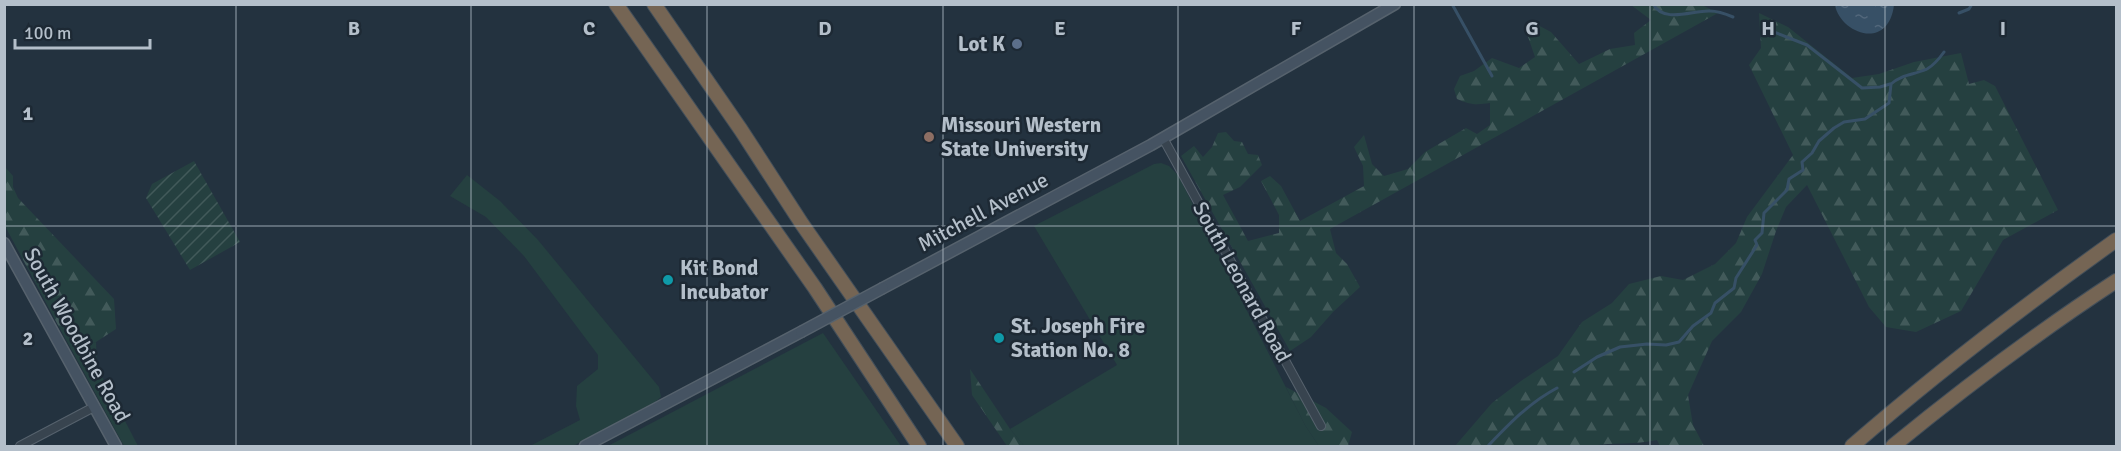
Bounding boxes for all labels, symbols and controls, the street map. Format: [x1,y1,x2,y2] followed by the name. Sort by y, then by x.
[15,12,150,50] scale bar
[348,16,360,41] text: B
[583,16,595,41] text: C
[818,16,832,41] text: D
[1054,16,1066,41] text: E
[1291,16,1302,41] text: F
[1525,16,1539,41] text: G
[1761,16,1775,41] text: H
[2000,16,2006,41] text: I
[24,22,71,44] text: 100 m
[958,31,1005,57] place label: Lot K
[1010,37,1024,51] marker: Lot K
[23,101,34,126] text: 1
[941,112,1101,162] place label: Missouri Western State University
[922,130,936,144] marker: Missouri Western State University
[913,167,1053,257] street label: Mitchell Avenue
[1187,197,1297,367] street label: South Leonard Road
[18,243,136,427] street label: South Woodbine Road
[680,255,769,305] place label: Kit Bond Incubator
[661,273,675,287] marker: Kit Bond Incubator
[1011,313,1145,363] place label: St. Joseph Fire Station No. 8
[23,326,33,351] text: 2
[992,331,1006,345] marker: St. Joseph Fire Station No. 8

